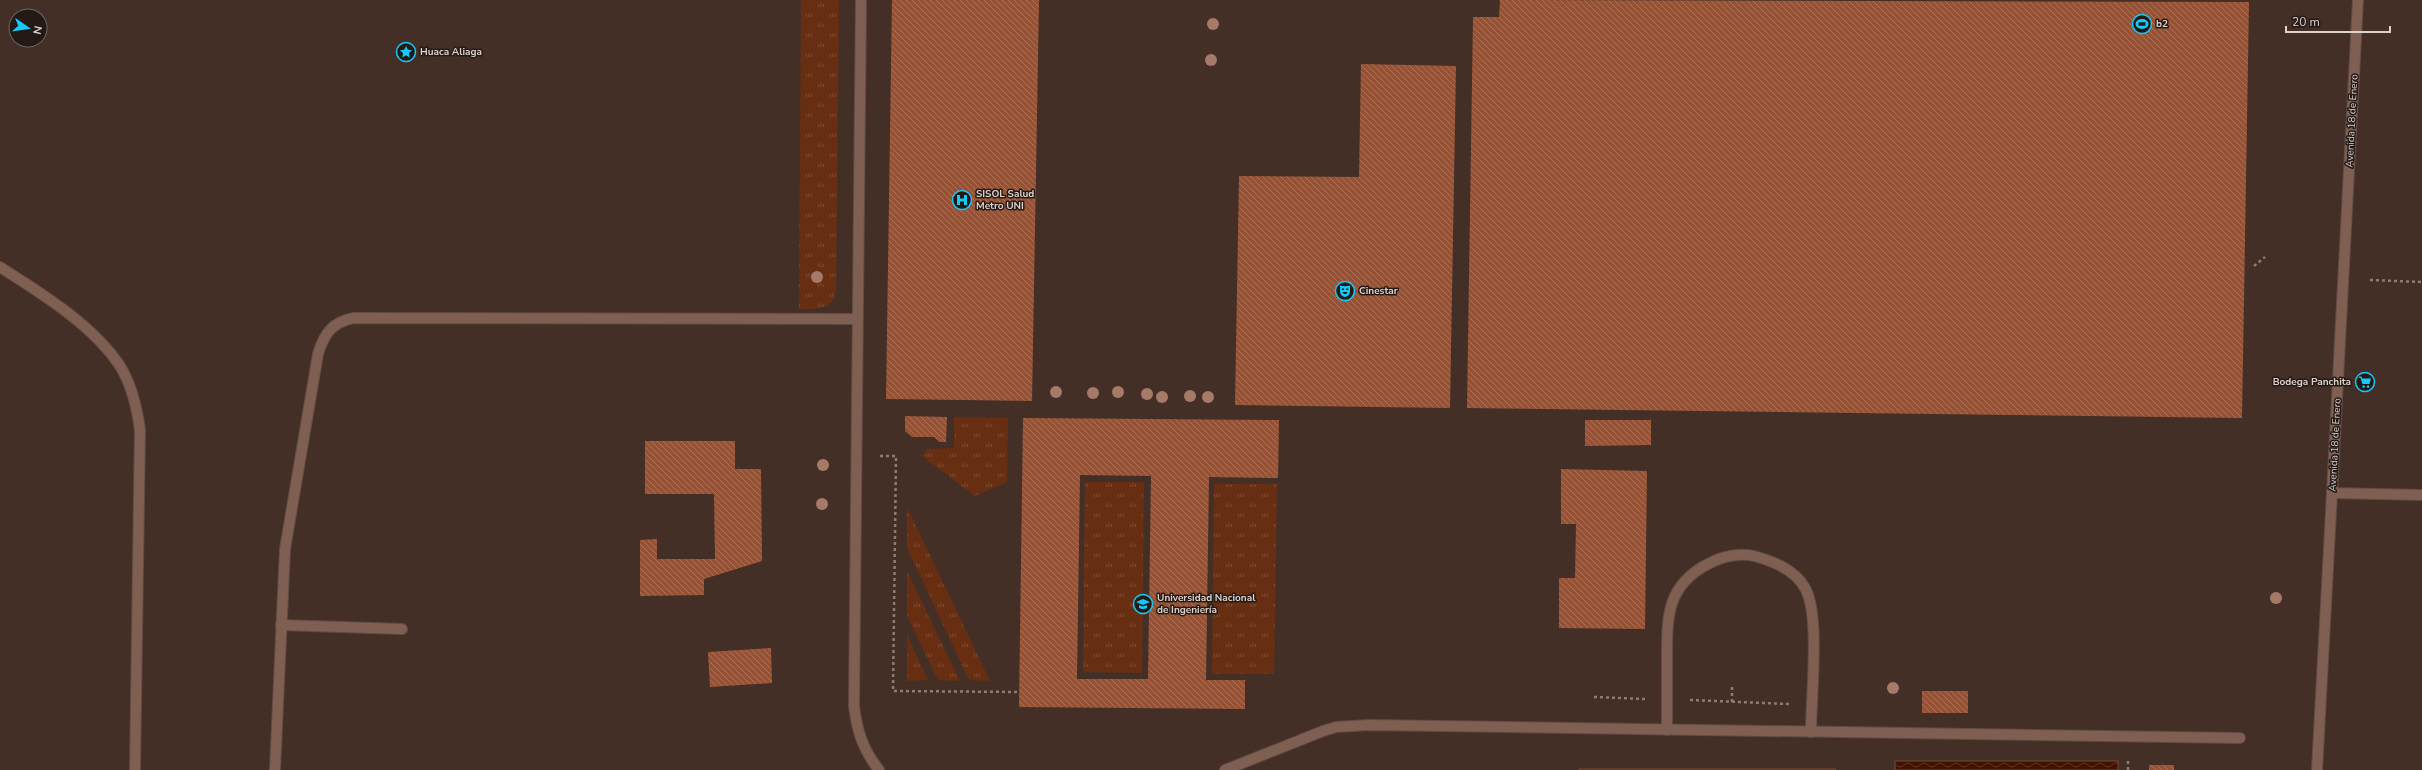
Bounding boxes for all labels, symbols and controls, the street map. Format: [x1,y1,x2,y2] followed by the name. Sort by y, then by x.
[8,8,48,48] north arrow
[2286,8,2390,34] scale bar
[2131,13,2153,35] sports icon: b2
[2292,14,2320,30] text: 20 m
[2156,17,2168,31] place label: b2
[29,24,45,36] text: N
[395,41,417,63] place icon: Huaca Aliaga
[420,45,482,59] place label: Huaca Aliaga
[2343,74,2361,168] street label: Avenida 18 de Enero
[976,187,1034,213] place label: SISOL Salud Metro UNI
[951,189,973,211] hospital icon: SISOL Salud Metro UNI
[1334,280,1356,302] theatre icon: Cinestar
[1359,284,1398,298] place label: Cinestar
[2354,371,2376,393] supermarket icon: Bodega Panchita
[2273,375,2351,389] place label: Bodega Panchita
[2326,398,2344,492] street label: Avenida 18 de Enero
[1157,591,1256,617] place label: Universidad Nacional de Ingeniería
[1132,593,1154,615] school or university icon: Universidad Nacional de Ingeniería

